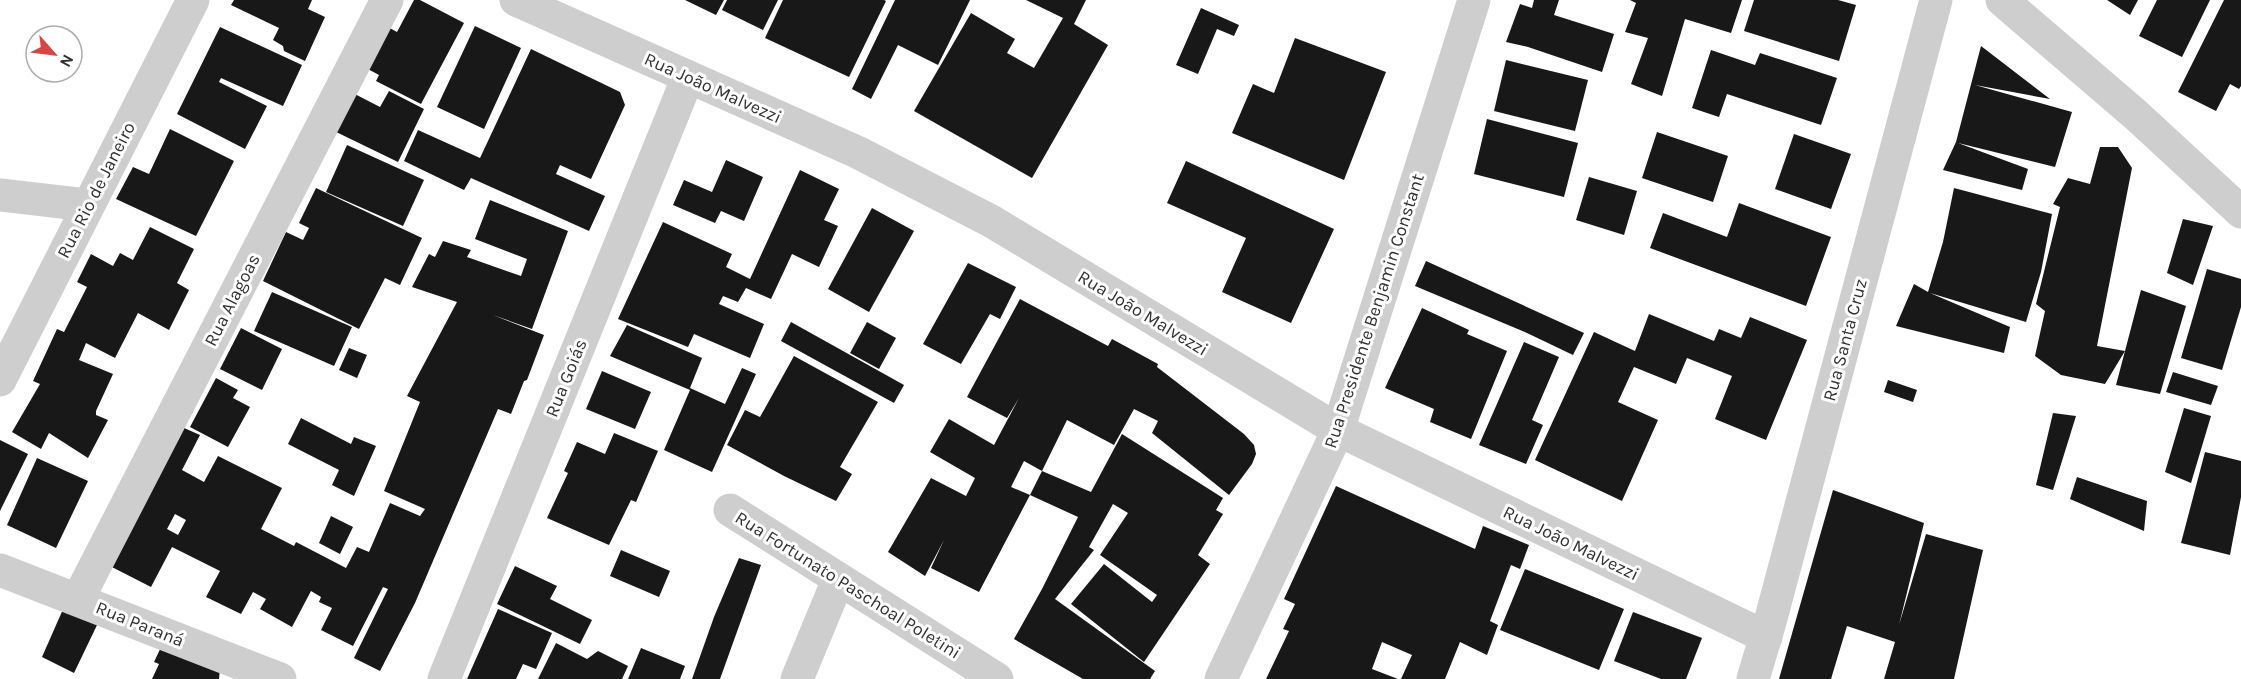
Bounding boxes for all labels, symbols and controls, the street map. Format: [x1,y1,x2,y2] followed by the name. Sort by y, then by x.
[24,24,84,84] north arrow
[641,48,785,128] street label: Rua João Malvezzi
[56,51,78,70] text: N
[52,118,140,262] street label: Rua Rio de Janeiro
[1319,171,1429,451] street label: Rua Presidente Benjamin Constant
[199,250,265,350] street label: Rua Alagoas
[1074,265,1212,361] street label: Rua João Malvezzi
[1818,276,1872,404] street label: Rua Santa Cruz
[540,336,592,420] street label: Rua Goiás
[1500,501,1642,585] street label: Rua João Malvezzi
[731,506,965,664] street label: Rua Fortunato Paschoal Poletini
[93,596,187,652] street label: Rua Paraná

